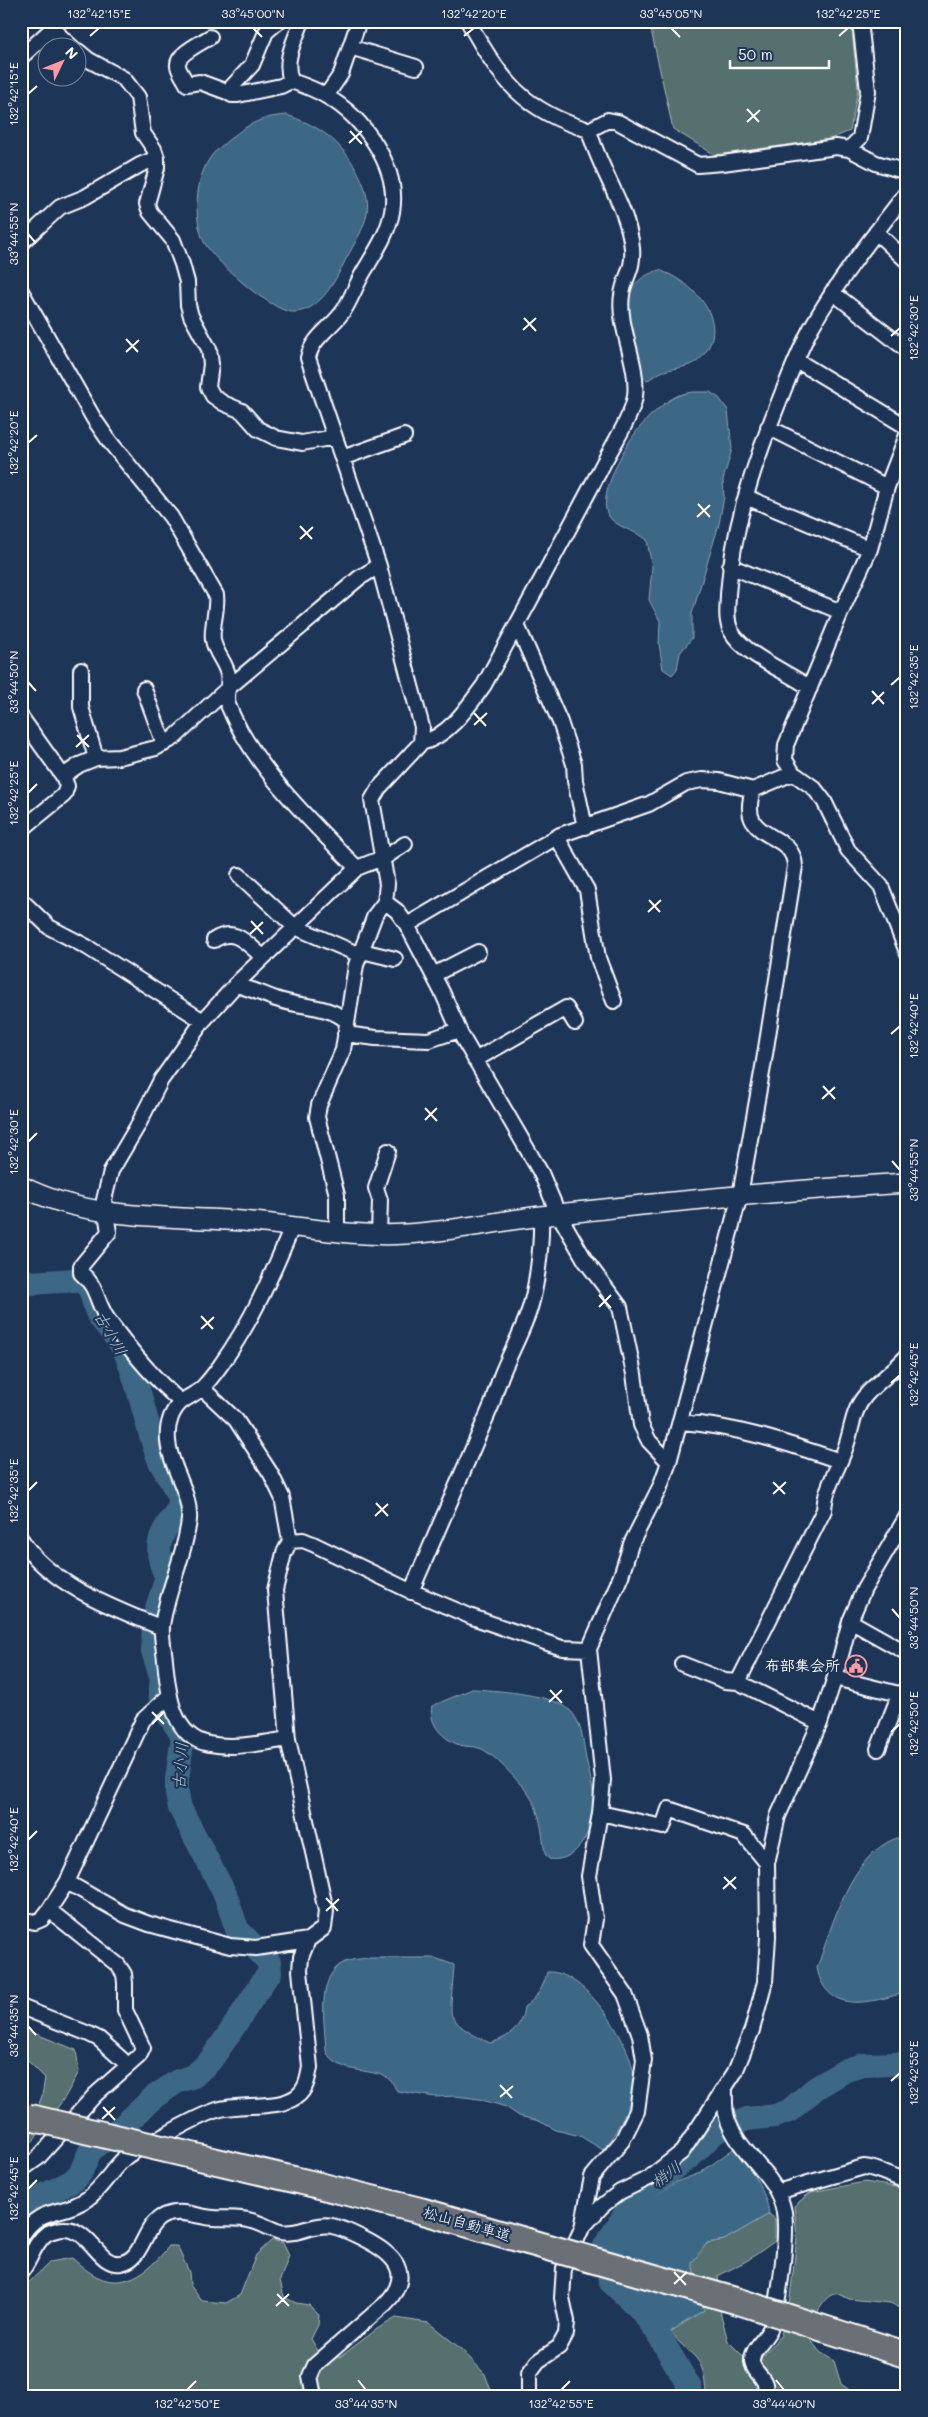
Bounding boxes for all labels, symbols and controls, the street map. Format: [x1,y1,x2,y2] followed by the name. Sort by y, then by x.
[67,5,131,21] text: 132°42'15"E
[221,5,285,21] text: 33°45'00"N
[441,5,507,21] text: 132°42'20"E
[640,5,702,21] text: 33°45'05"N
[816,5,881,21] text: 132°42'25"E
[38,38,88,88] north arrow
[730,38,829,70] scale bar
[61,42,82,63] text: N
[738,44,773,64] text: 50 m
[5,62,21,126] text: 132°42'15"E
[5,203,21,265] text: 33°44'55"N
[905,295,921,361] text: 132°42'30"E
[5,410,21,476] text: 132°42'20"E
[905,644,921,710] text: 132°42'35"E
[5,651,21,713] text: 33°44'50"N
[5,760,21,825] text: 132°42'25"E
[905,993,921,1059] text: 132°42'40"E
[5,1109,21,1175] text: 132°42'30"E
[905,1139,921,1201] text: 33°44'55"N
[90,1307,133,1359] water label: 古小川
[905,1342,921,1408] text: 132°42'45"E
[5,1458,21,1524] text: 132°42'35"E
[905,1587,921,1649] text: 33°44'50"N
[844,1654,868,1678] public building icon: 布部集会所
[765,1655,840,1675] place label: 布部集会所
[905,1691,921,1757] text: 132°42'50"E
[167,1741,192,1791] water label: 古小川
[5,1807,21,1873] text: 132°42'40"E
[5,1995,21,2057] text: 33°44'35"N
[905,2040,921,2106] text: 132°42'55"E
[5,2156,21,2222] text: 132°42'45"E
[647,2156,685,2191] water label: 梢川
[421,2201,513,2245] street label: 松山自動車道
[154,2395,220,2411] text: 132°42'50"E
[335,2395,397,2411] text: 33°44'35"N
[528,2395,594,2411] text: 132°42'55"E
[753,2395,815,2411] text: 33°44'40"N

